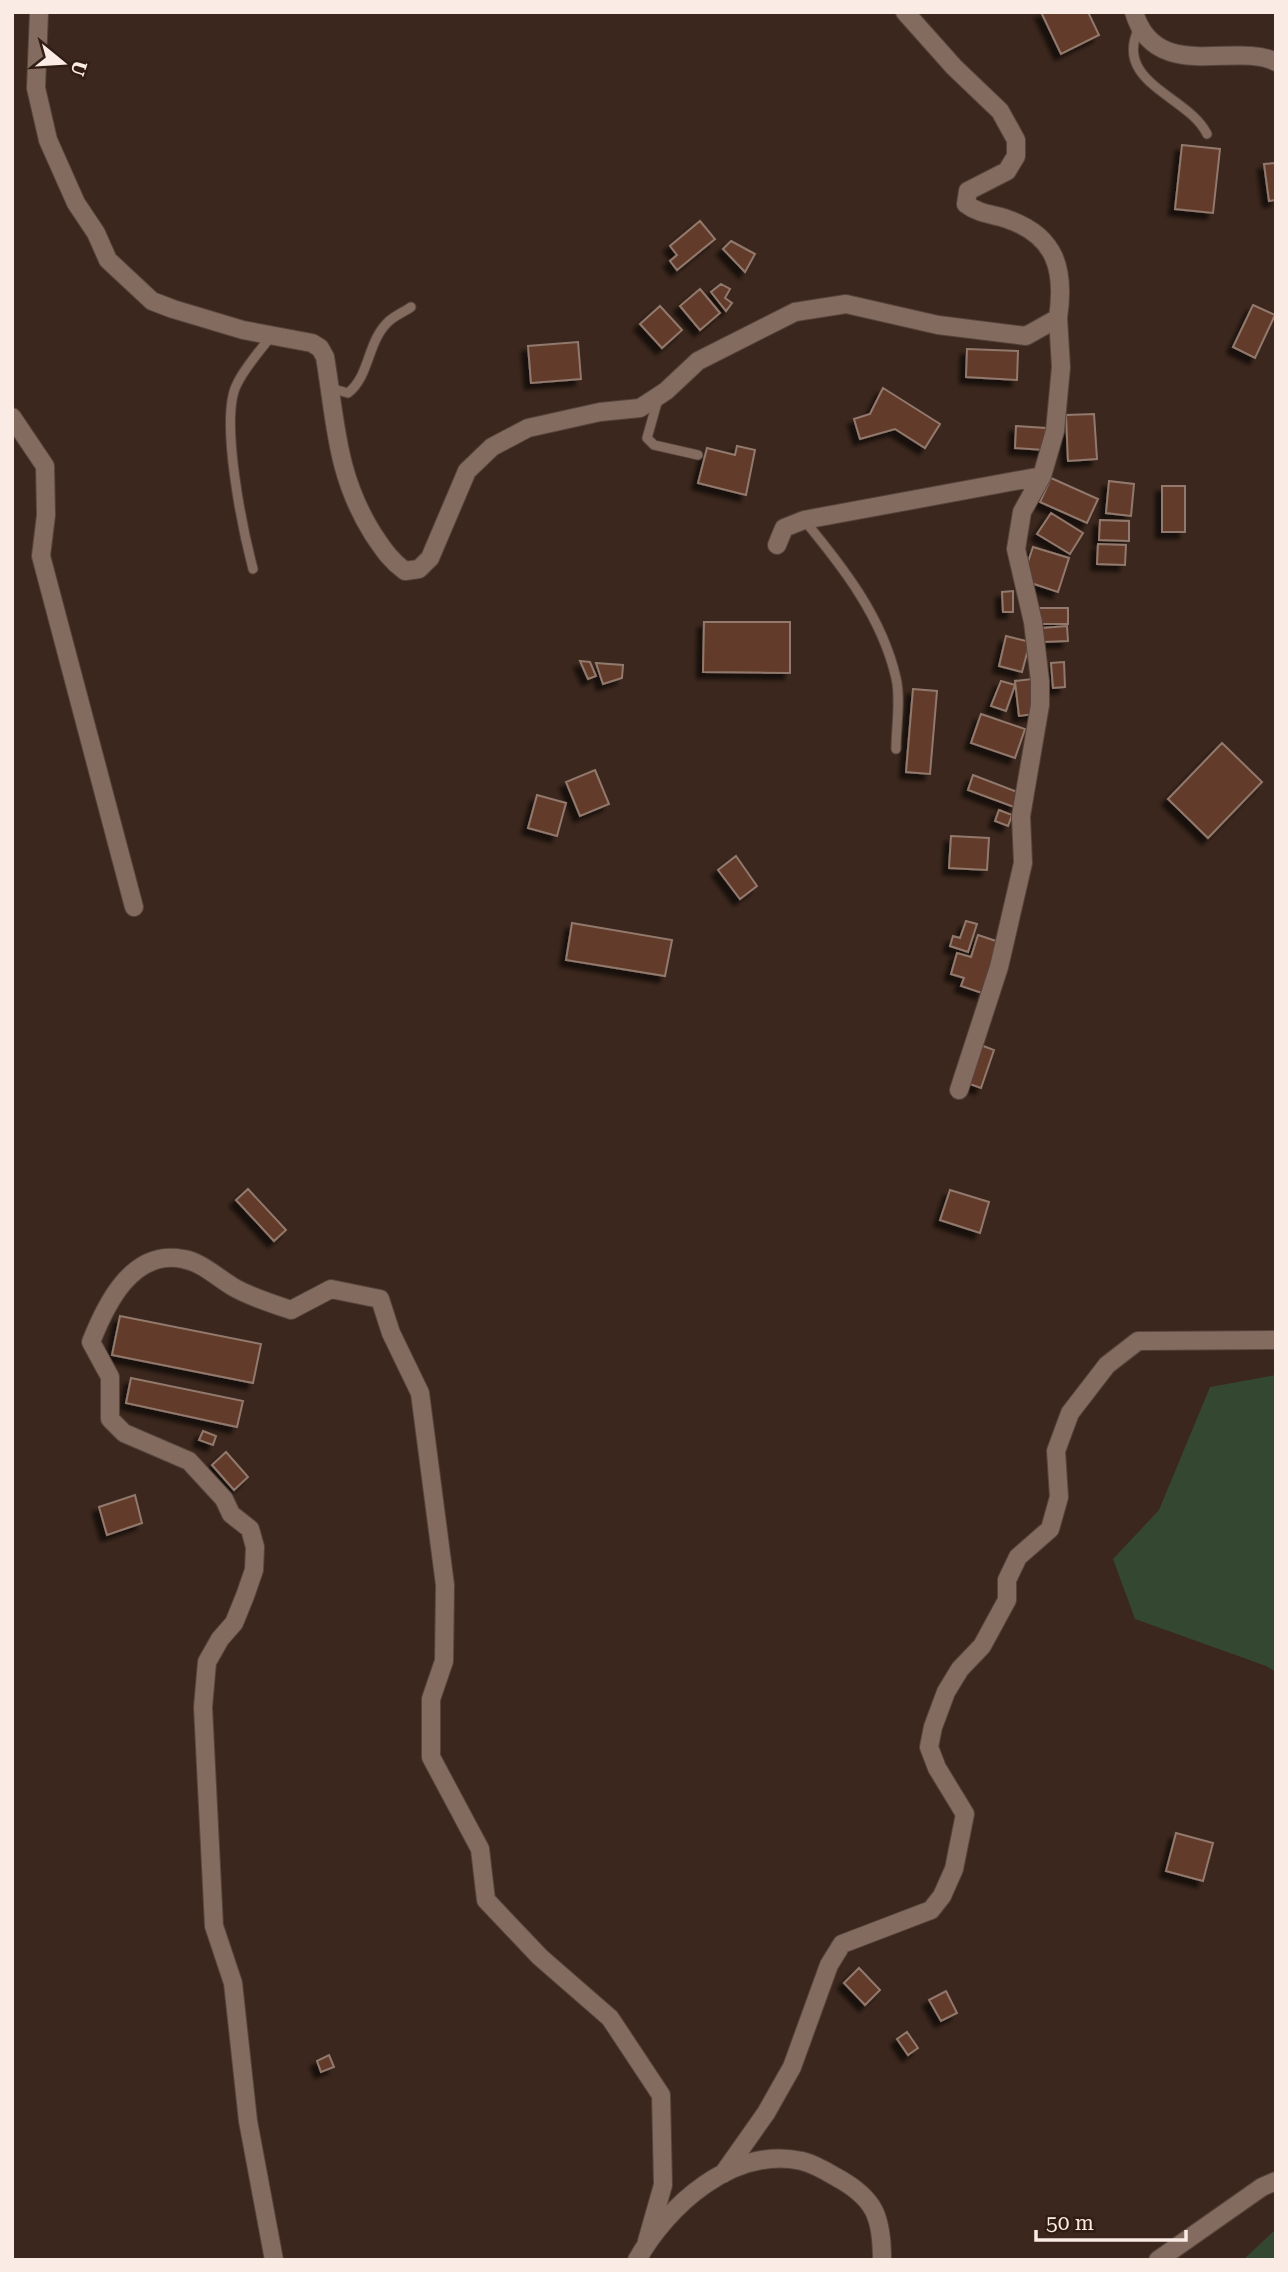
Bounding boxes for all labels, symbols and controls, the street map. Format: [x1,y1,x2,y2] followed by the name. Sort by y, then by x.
[28,28,98,98] north arrow
[65,58,92,79] text: U
[1036,2198,1186,2242] scale bar
[1046,2211,1094,2235] text: 50 m

